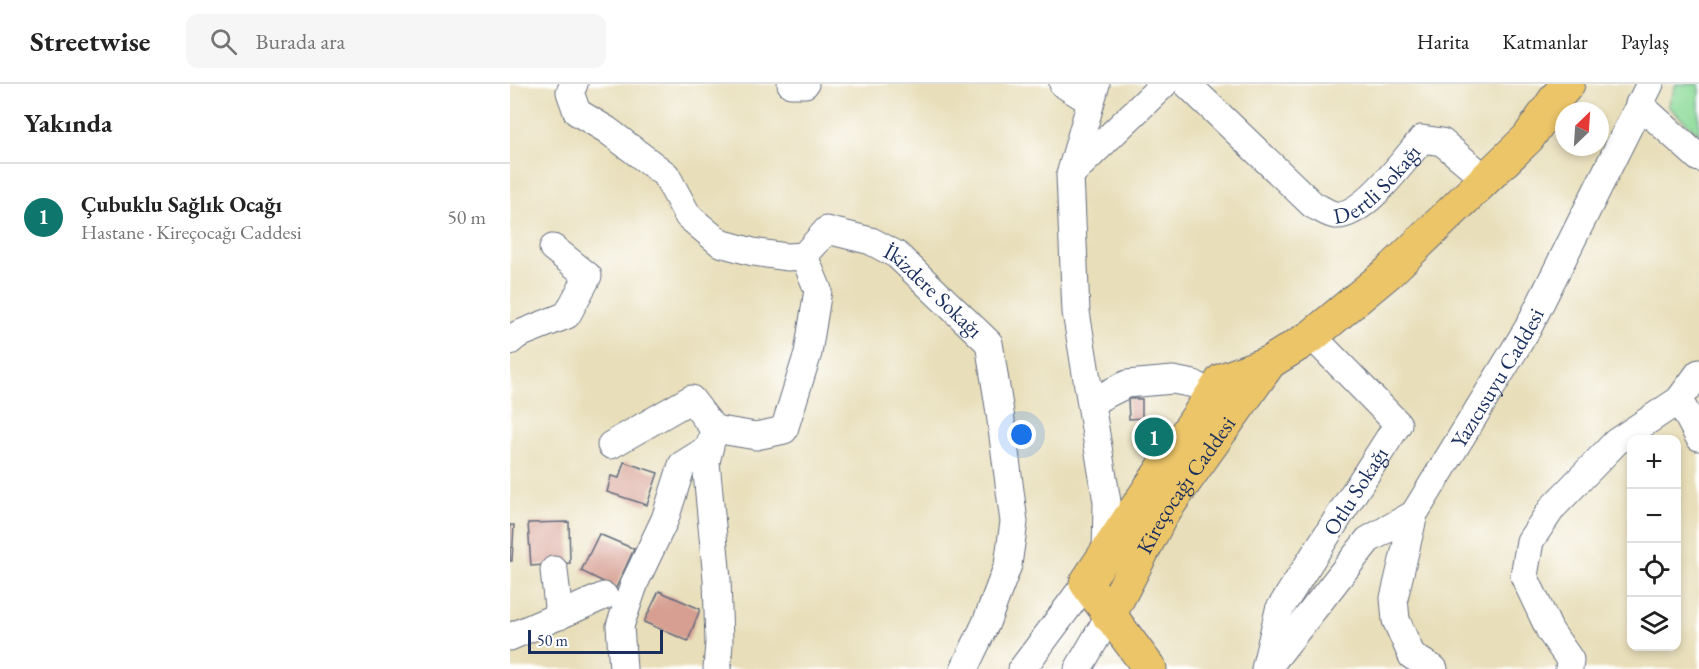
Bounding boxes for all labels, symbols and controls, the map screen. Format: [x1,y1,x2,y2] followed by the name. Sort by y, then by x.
[186,14,606,68] search box
[30,23,150,59] text: Streetwise
[207,25,240,58] icon: search
[255,27,345,56] text: Burada ara
[1417,28,1469,55] text: Harita
[1502,28,1588,55] text: Katmanlar
[1621,28,1669,55] text: Paylaş
[1555,102,1609,156] north arrow
[24,106,112,140] text: Yakında
[1331,138,1427,230] street label: Dertli Sokağı
[81,190,282,219] text: Çubuklu Sağlık Ocağı
[38,204,49,230] text: 1
[447,204,486,230] text: 50 m
[81,219,302,245] text: Hastane · Kireçocağı Caddesi
[879,236,989,344] street label: İkizdere Sokağı
[1444,303,1550,453] street label: Yazıcısuyu Caddesi
[1129,410,1242,559] street label: Kireçocağı Caddesi
[1134,414,1174,460] pin: 1
[1007,420,1036,449] your location
[1627,435,1681,651] map controls
[1627,435,1681,489] button: +
[1316,441,1394,541] street label: Otlu Sokağı
[1627,489,1681,543] button: −
[1627,543,1681,597] button: locate
[1627,597,1681,651] button: layers
[528,627,663,654] scale bar
[537,630,568,651] text: 50 m

